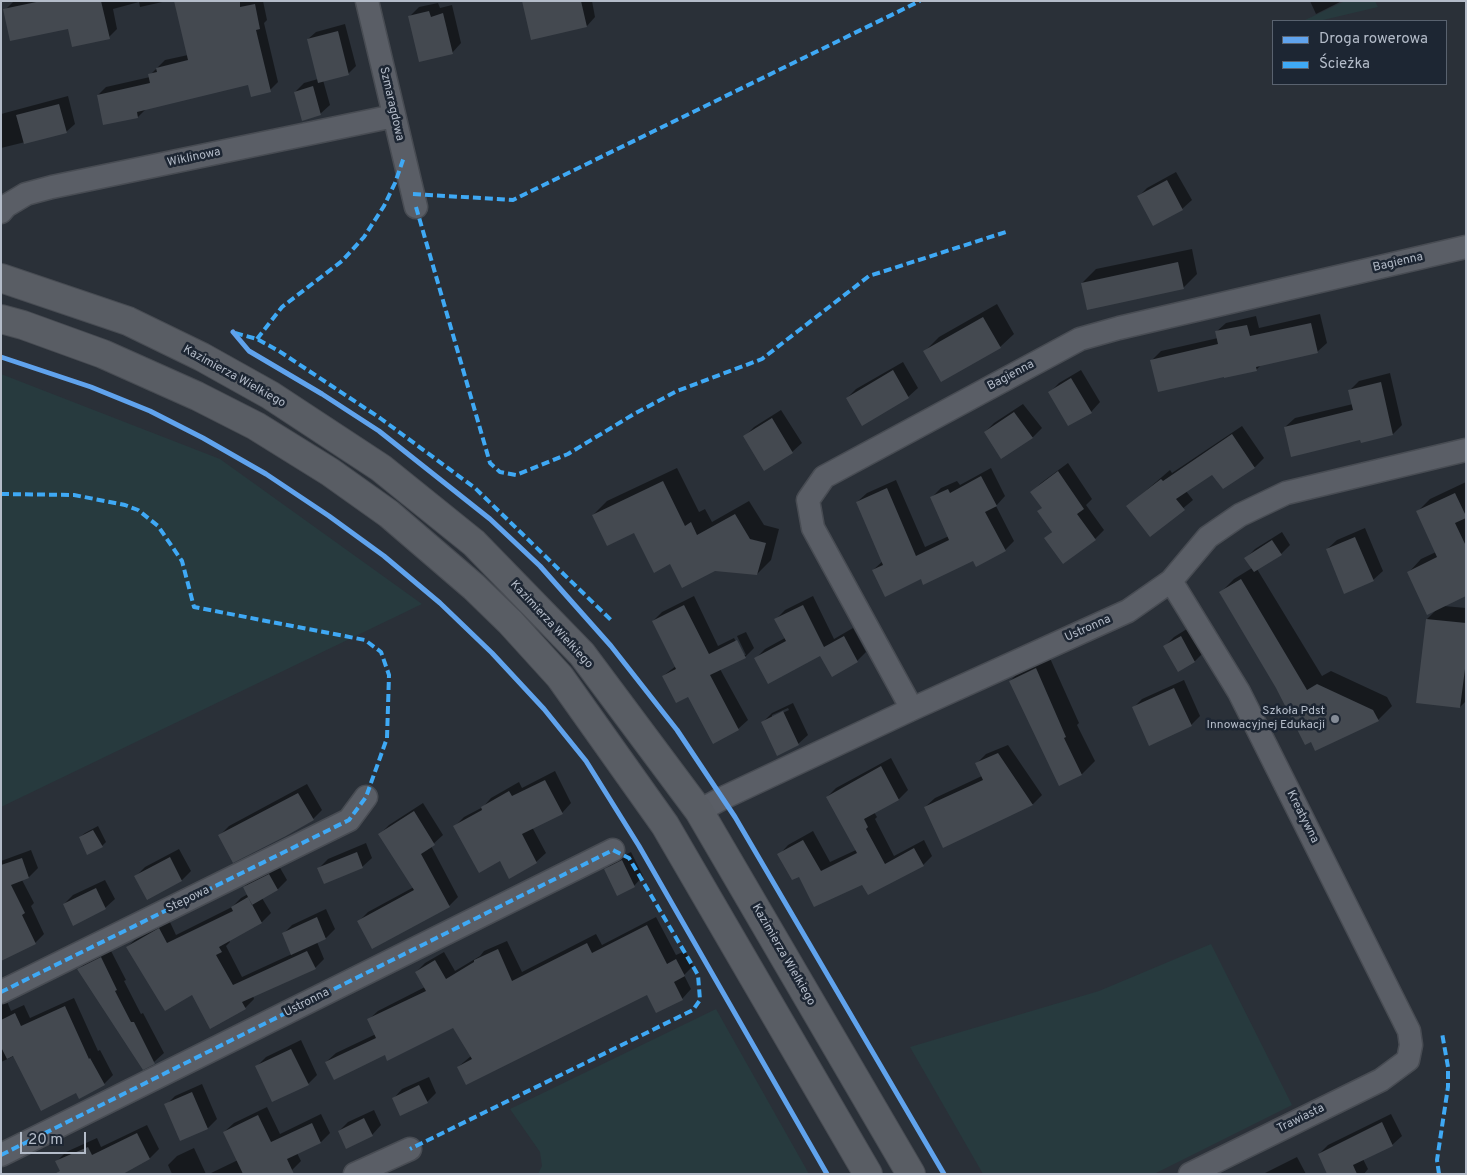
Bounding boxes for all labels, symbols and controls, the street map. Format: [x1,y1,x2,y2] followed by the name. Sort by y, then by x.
[1272,20,1447,85] legend
[1319,30,1428,49] text: Droga rowerowa
[1319,55,1370,74] text: Ścieżka
[375,66,407,142] street label: Szmaragdowa
[166,145,222,171] street label: Wiklinowa
[1372,250,1424,276] street label: Bagienna
[180,343,288,411] street label: Kazimierza Wielkiego
[985,358,1037,394] street label: Bagienna
[507,578,595,672] street label: Kazimierza Wielkiego
[1063,613,1113,645] street label: Ustronna
[1207,705,1325,733] place label: Szkoła Pdst Innowacyjnej Edukacji
[1329,713,1341,725] marker: Szkoła Pdst Innowacyjnej Edukacji
[1283,788,1321,846] street label: Kreatywna
[164,883,212,917] street label: Stepowa
[748,902,818,1008] street label: Kazimierza Wielkiego
[282,986,332,1020] street label: Ustronna
[1275,1101,1327,1137] street label: Trawiasta
[22,1122,89,1154] scale bar
[28,1131,63,1150] text: 20 m

